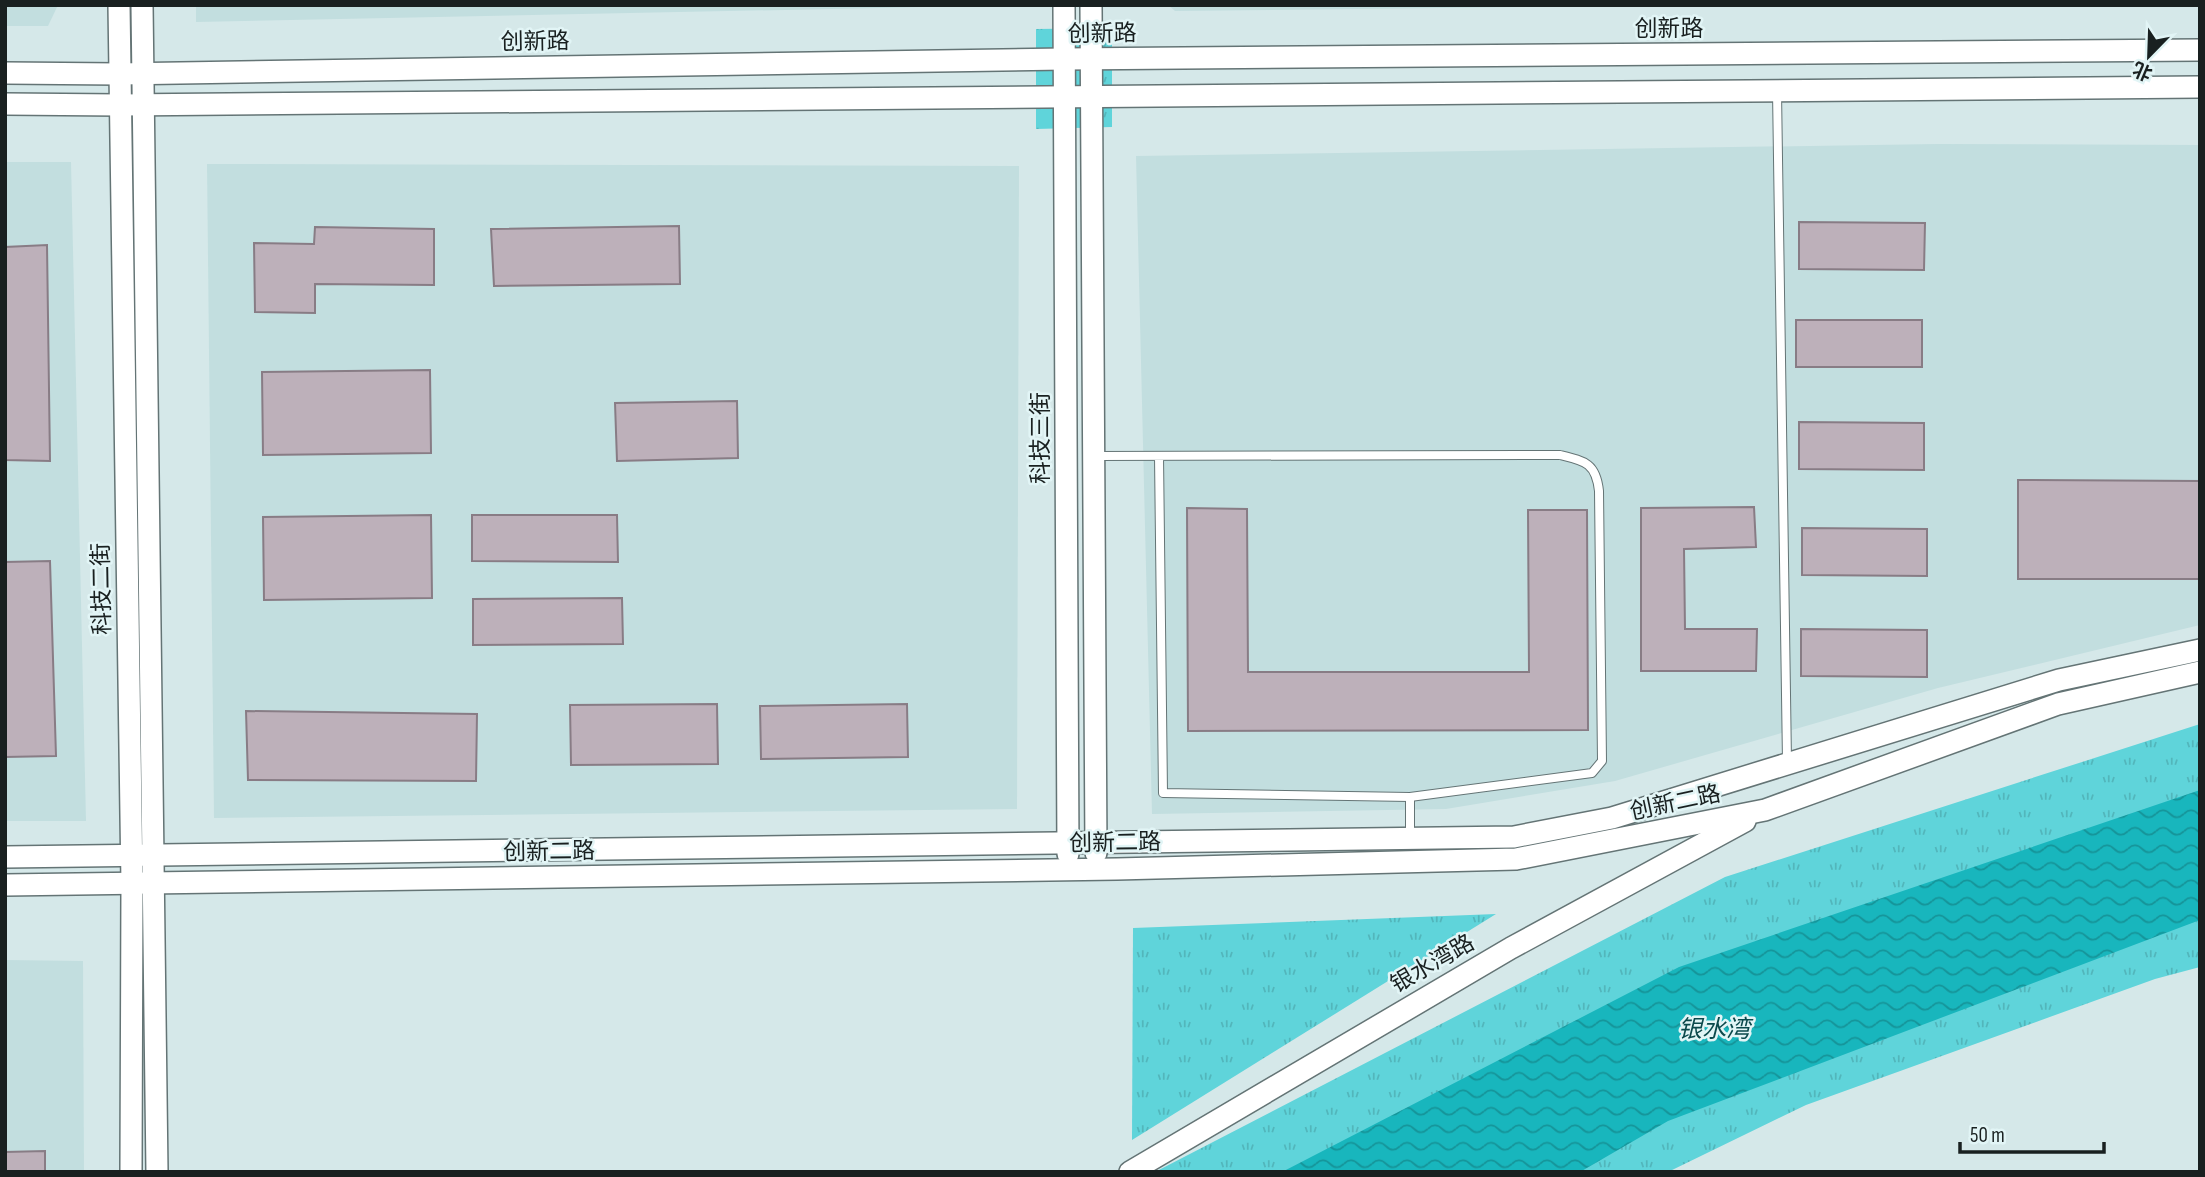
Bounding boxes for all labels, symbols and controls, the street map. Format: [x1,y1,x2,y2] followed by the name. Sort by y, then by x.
[1635,15,1704,43] street label: 创新路
[1067,19,1137,49] street label: 创新路
[2114,21,2184,91] north arrow
[500,27,570,57] street label: 创新路
[2130,56,2156,85] text: 北
[1027,392,1055,484] street label: 科技三街
[87,543,117,635] street label: 科技二街
[1627,780,1723,826] street label: 创新二路
[1069,828,1161,858] street label: 创新二路
[503,837,595,867] street label: 创新二路
[1386,929,1479,999] street label: 银水湾路
[1678,1015,1754,1044] water label: 银水湾
[1960,1110,2104,1154] scale bar
[1970,1123,2005,1148] text: 50 m

